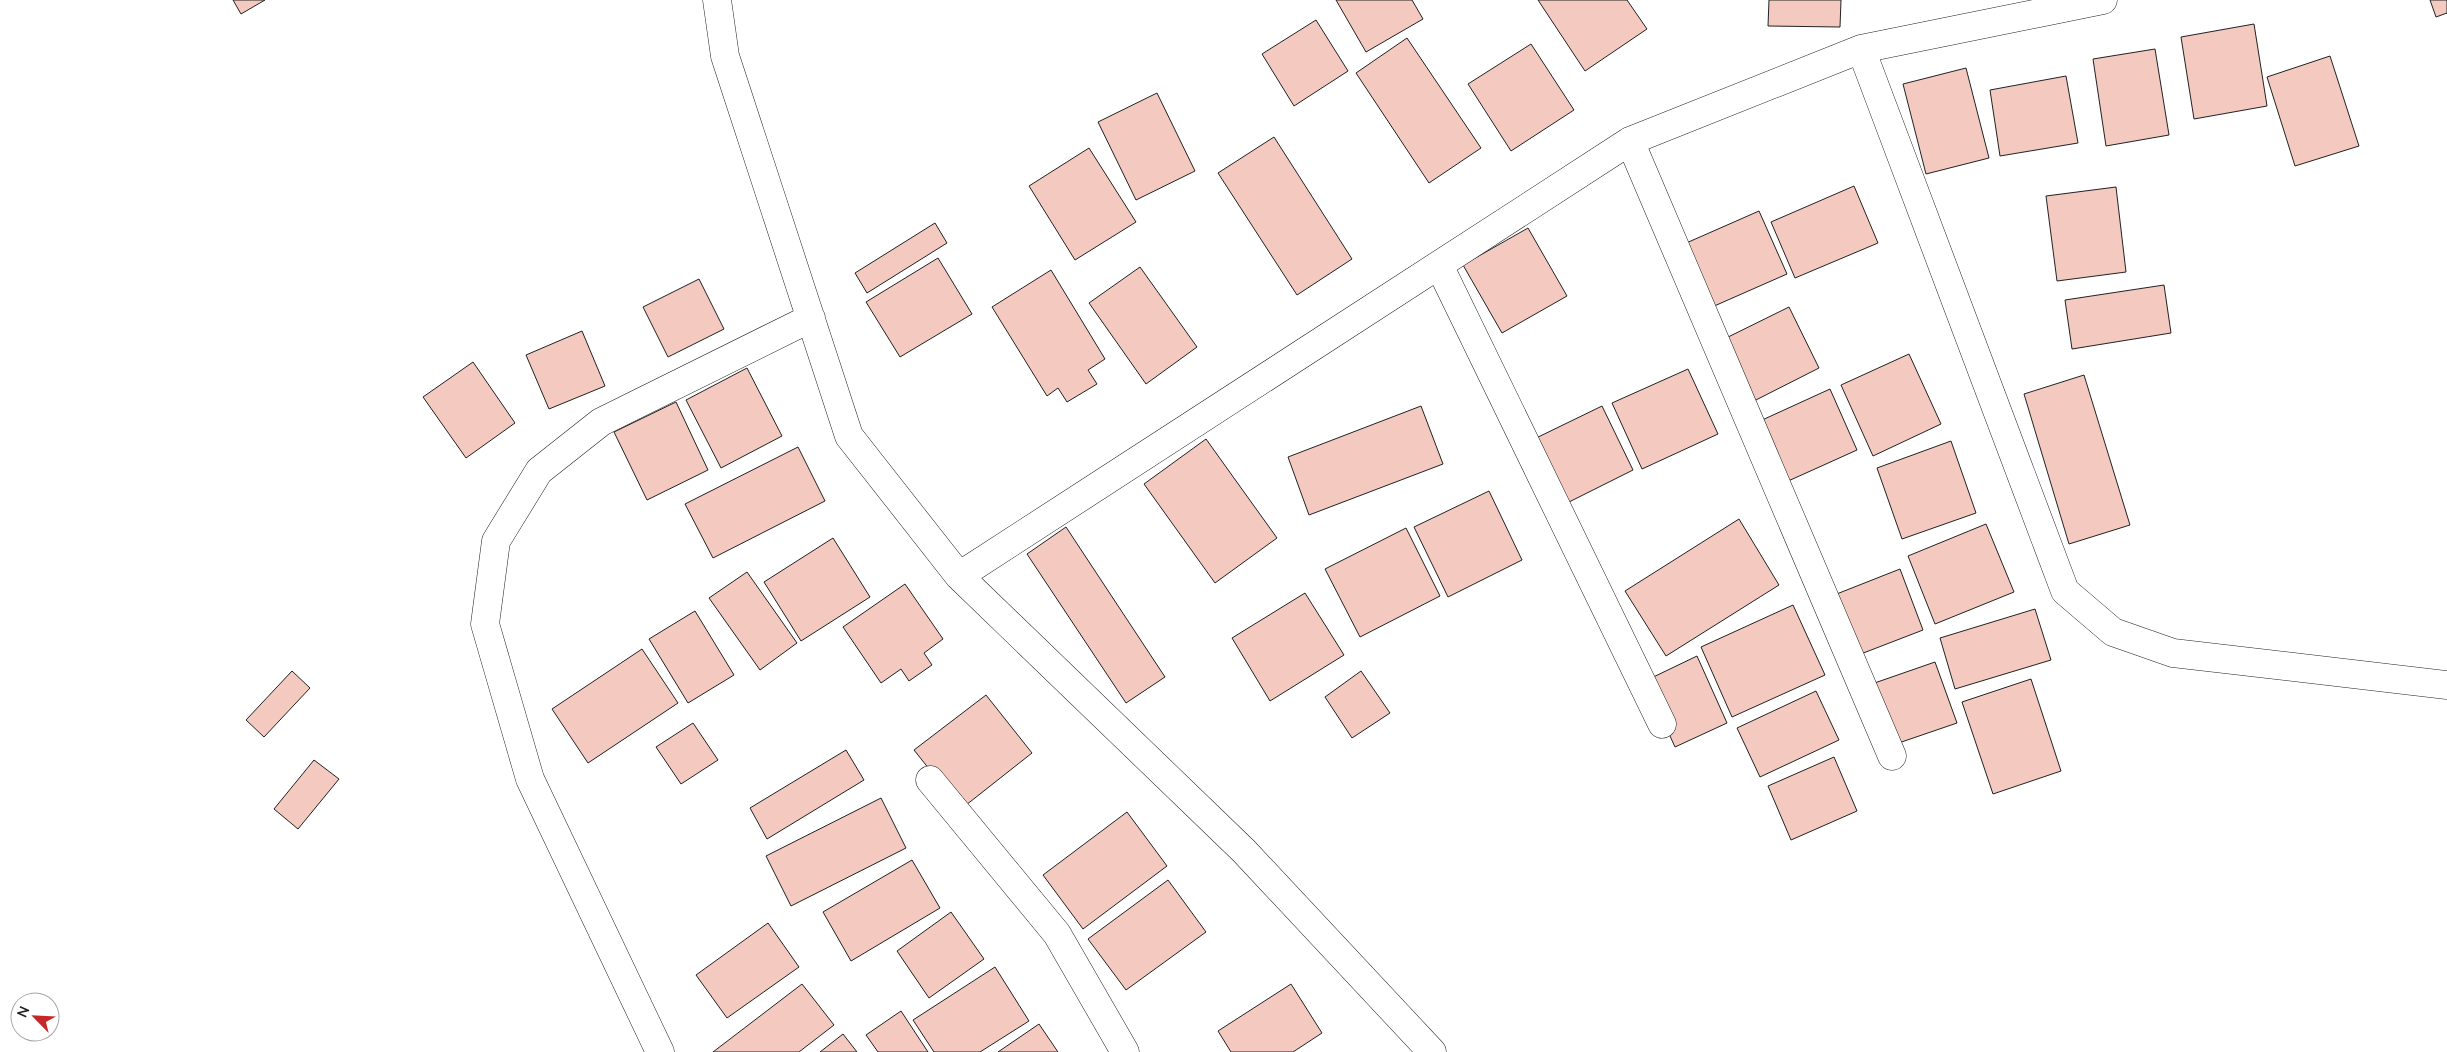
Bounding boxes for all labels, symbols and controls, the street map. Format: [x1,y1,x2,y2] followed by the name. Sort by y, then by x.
[10,992,60,1042] north arrow
[13,1003,34,1021] text: N

